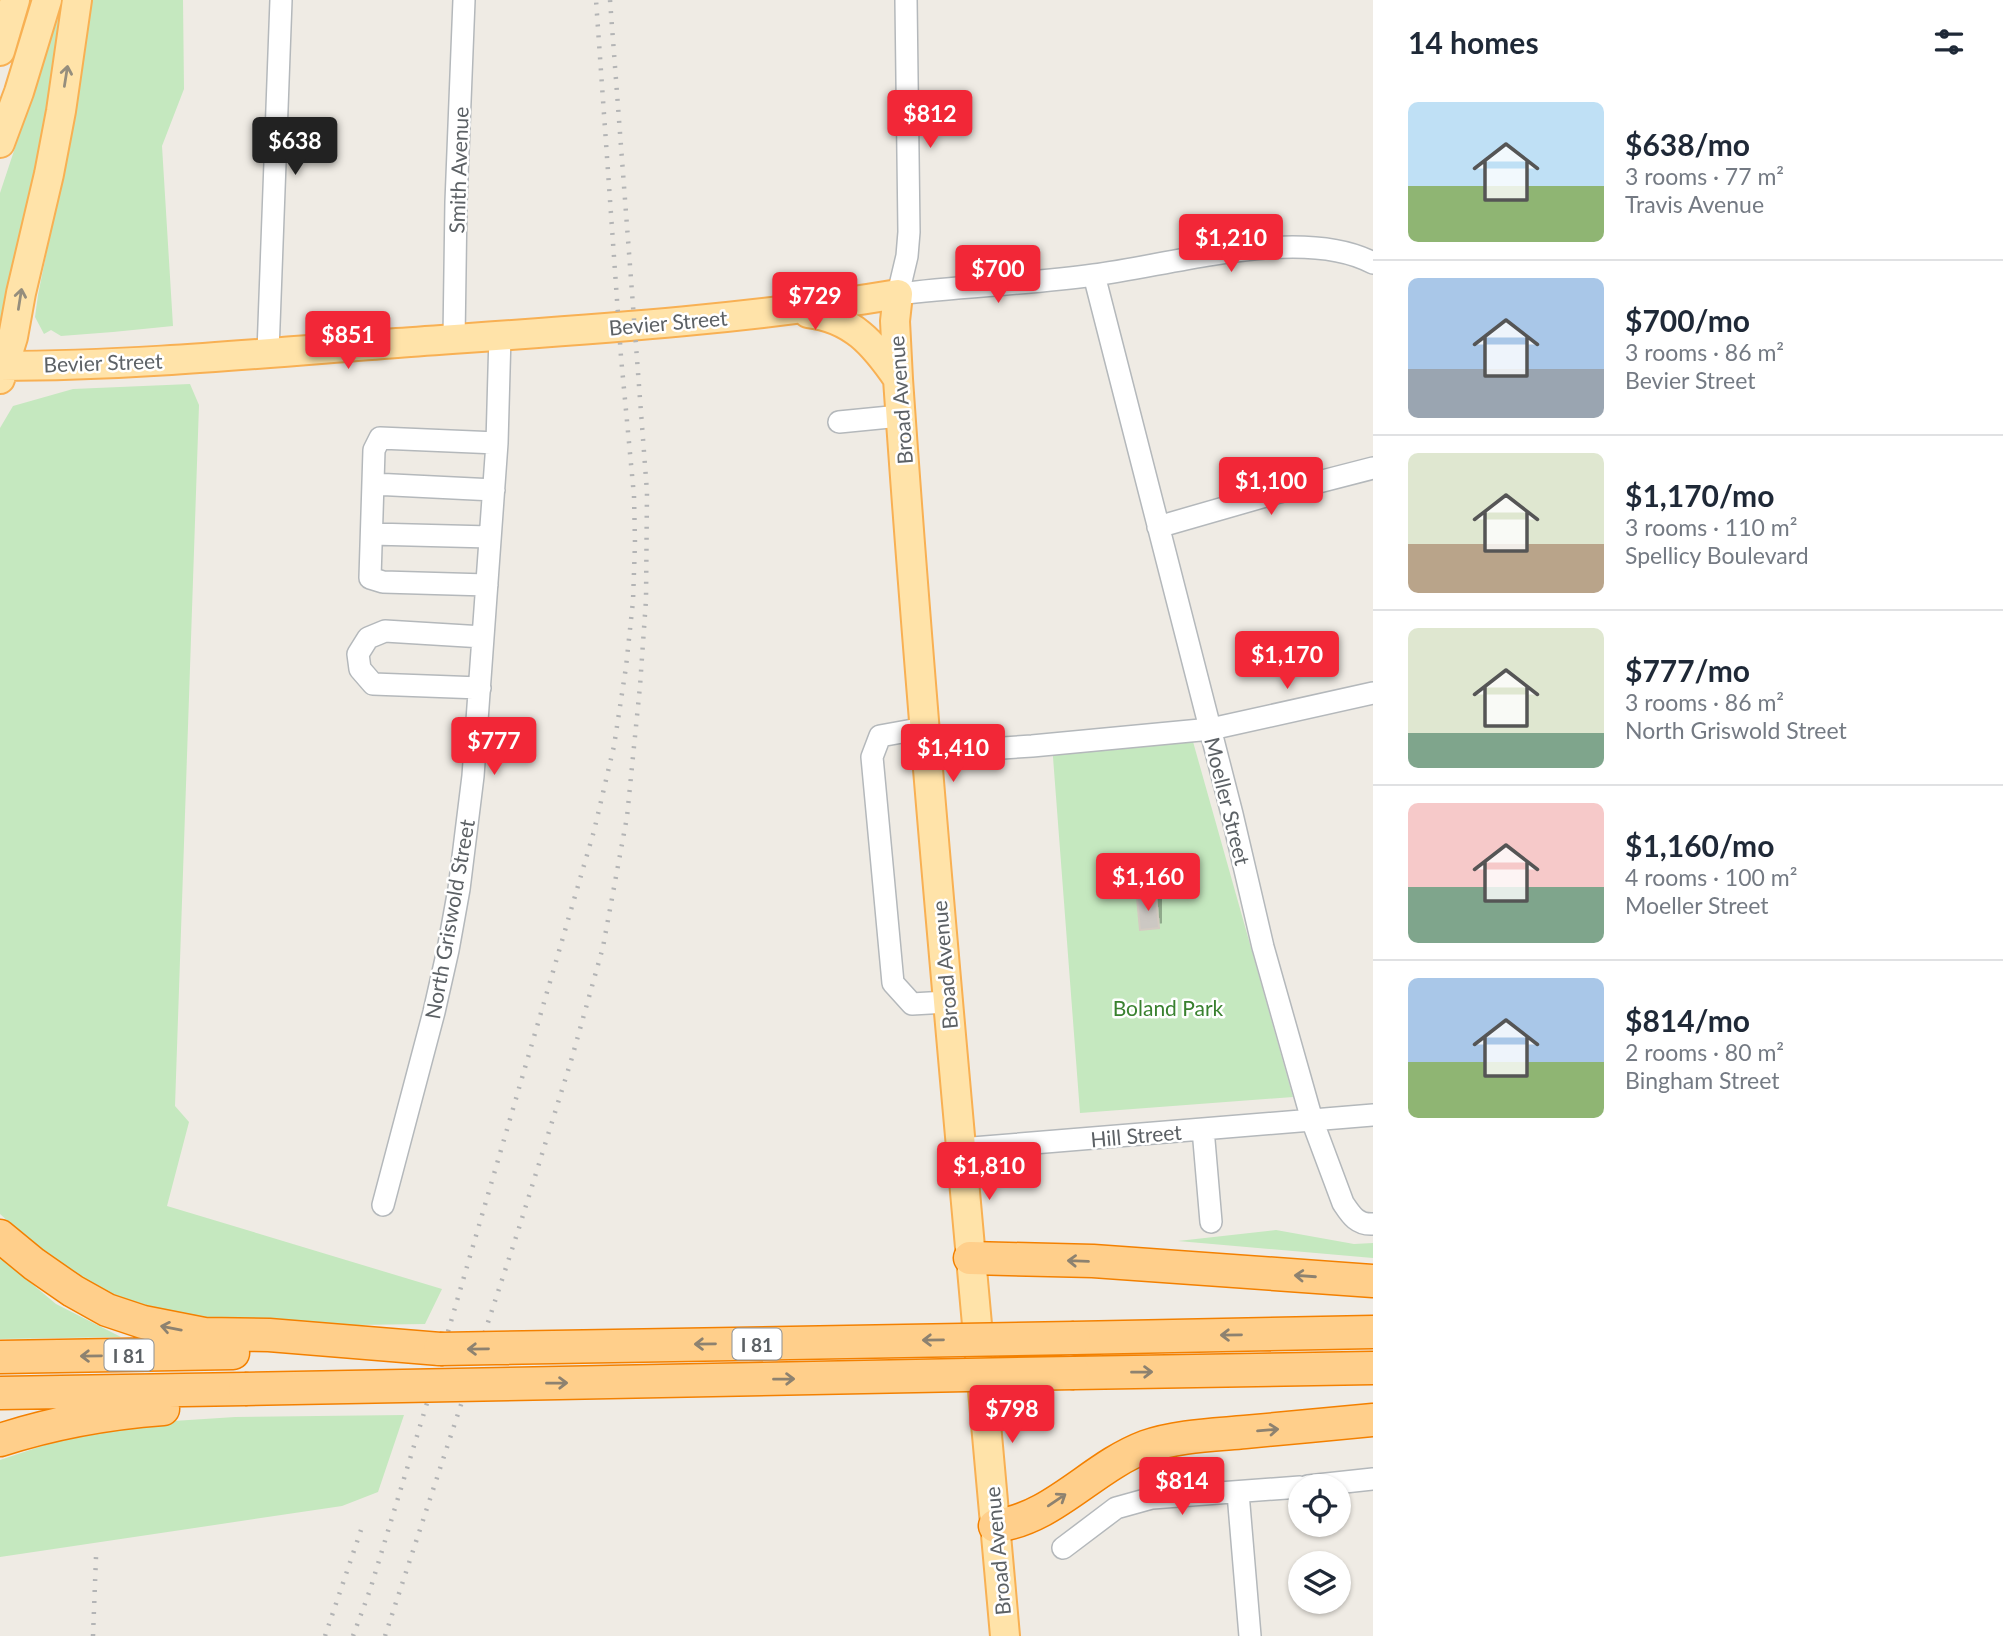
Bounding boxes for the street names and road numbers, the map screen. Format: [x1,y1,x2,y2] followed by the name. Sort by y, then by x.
[443,106,473,234] street label: Smith Avenue
[608,304,729,340] street label: Bevier Street
[883,335,917,465] street label: Broad Avenue
[43,347,163,377] street label: Bevier Street
[1200,734,1256,868] street label: Moeller Street
[419,817,479,1021] street label: North Griswold Street
[926,900,962,1030] street label: Broad Avenue
[1089,1119,1183,1151] street label: Hill Street
[732,1328,782,1360] road number: I 81
[104,1340,154,1371] road number: I 81
[979,1486,1015,1616] street label: Broad Avenue

